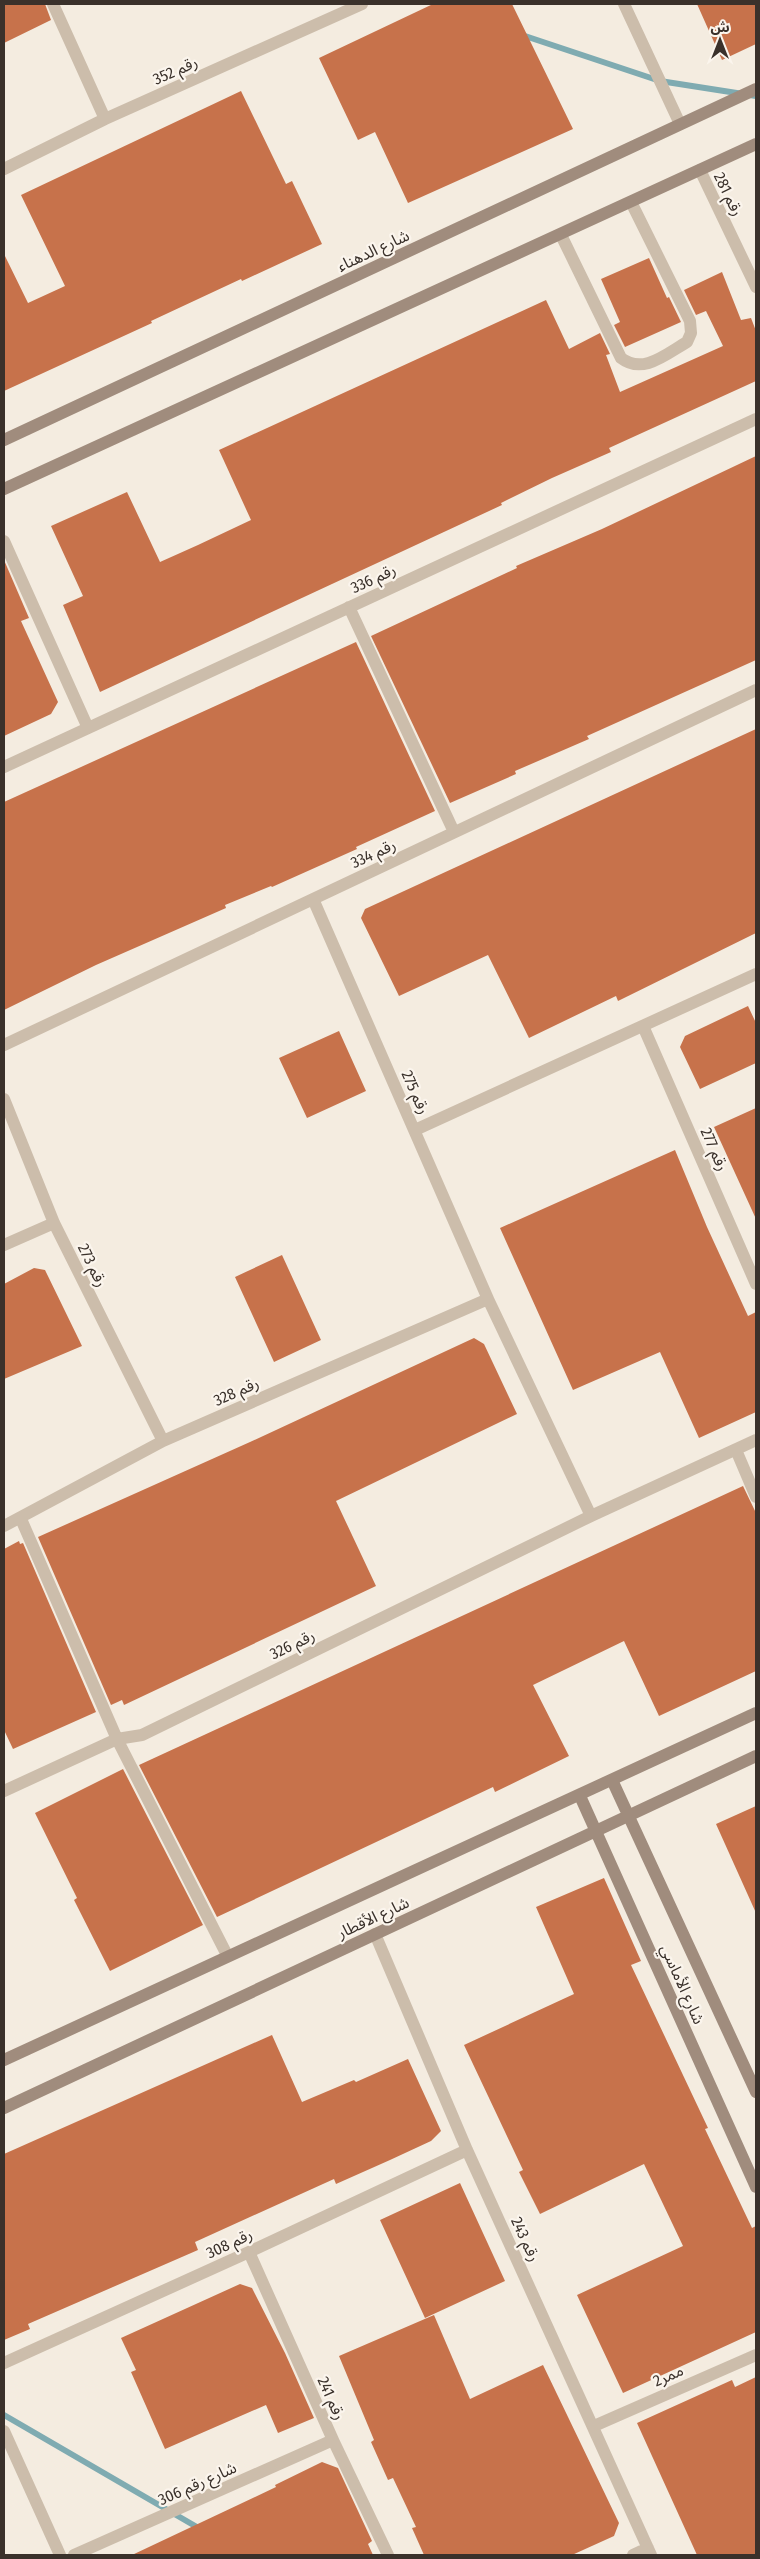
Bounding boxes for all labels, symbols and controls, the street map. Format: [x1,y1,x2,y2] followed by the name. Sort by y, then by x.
[695,15,745,65] north arrow
[710,19,730,36] text: ش
[150,52,202,91] street label: رقم 352
[707,169,747,220] street label: رقم 281
[334,225,414,278] street label: شارع الدهناء
[348,560,400,600] street label: رقم 336
[348,835,400,875] street label: رقم 334
[395,1067,434,1118] street label: رقم 275
[694,1125,732,1175] street label: رقم 277
[71,1240,111,1291] street label: رقم 273
[211,1373,263,1413] street label: رقم 328
[267,1626,319,1666] street label: رقم 326
[333,1893,413,1945] street label: شارع الأقطار
[654,1941,709,2028] street label: شارع الأماسي
[504,2214,544,2266] street label: رقم 243
[203,2225,257,2265] street label: رقم 308
[650,2360,686,2390] street label: ممر2
[311,2374,349,2424] street label: رقم 241
[155,2458,241,2512] street label: شارع رقم 306

